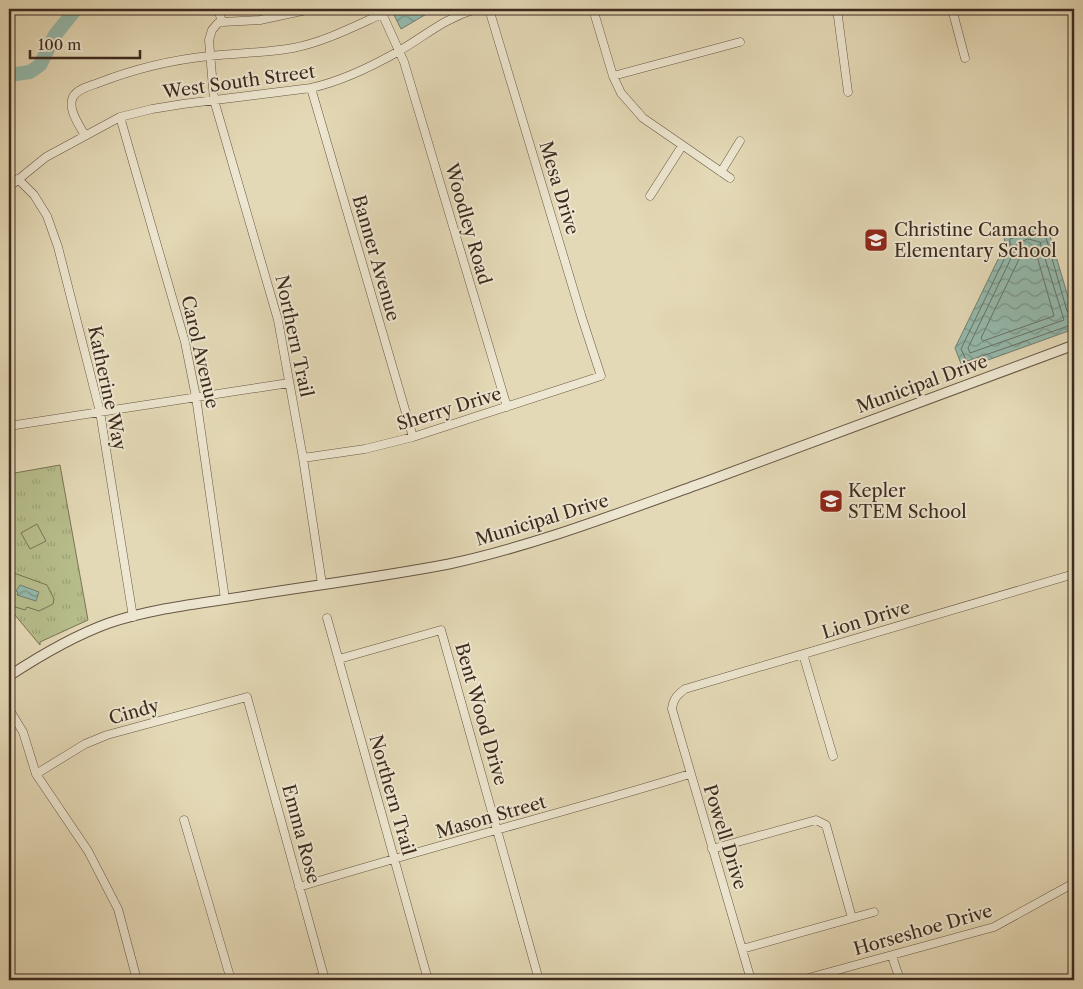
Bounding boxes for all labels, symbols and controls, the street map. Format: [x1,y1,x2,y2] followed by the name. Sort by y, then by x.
[30,28,140,60] scale bar
[38,35,81,54] text: 100 m
[160,60,317,104] street label: West South Street
[534,139,584,237] street label: Mesa Drive
[440,160,496,287] street label: Woodley Road
[348,193,404,323] street label: Banner Avenue
[894,219,1059,262] place label: Christine Camacho Elementary School
[863,227,889,253] school or university icon: Christine Camacho Elementary School
[270,273,318,399] street label: Northern Trail
[176,293,224,411] street label: Carol Avenue
[83,324,131,453] street label: Katherine Way
[853,350,991,418] street label: Municipal Drive
[394,383,504,435] street label: Sherry Drive
[848,480,967,523] place label: Kepler STEM School
[818,488,844,514] school or university icon: Kepler STEM School
[473,489,611,551] street label: Municipal Drive
[819,596,913,644] street label: Lion Drive
[450,640,512,788] street label: Bent Wood Drive
[106,694,163,730] street label: Cindy
[364,732,420,858] street label: Northern Trail
[277,782,325,886] street label: Emma Rose
[699,782,751,892] street label: Powell Drive
[433,791,549,843] street label: Mason Street
[851,900,995,960] street label: Horseshoe Drive

